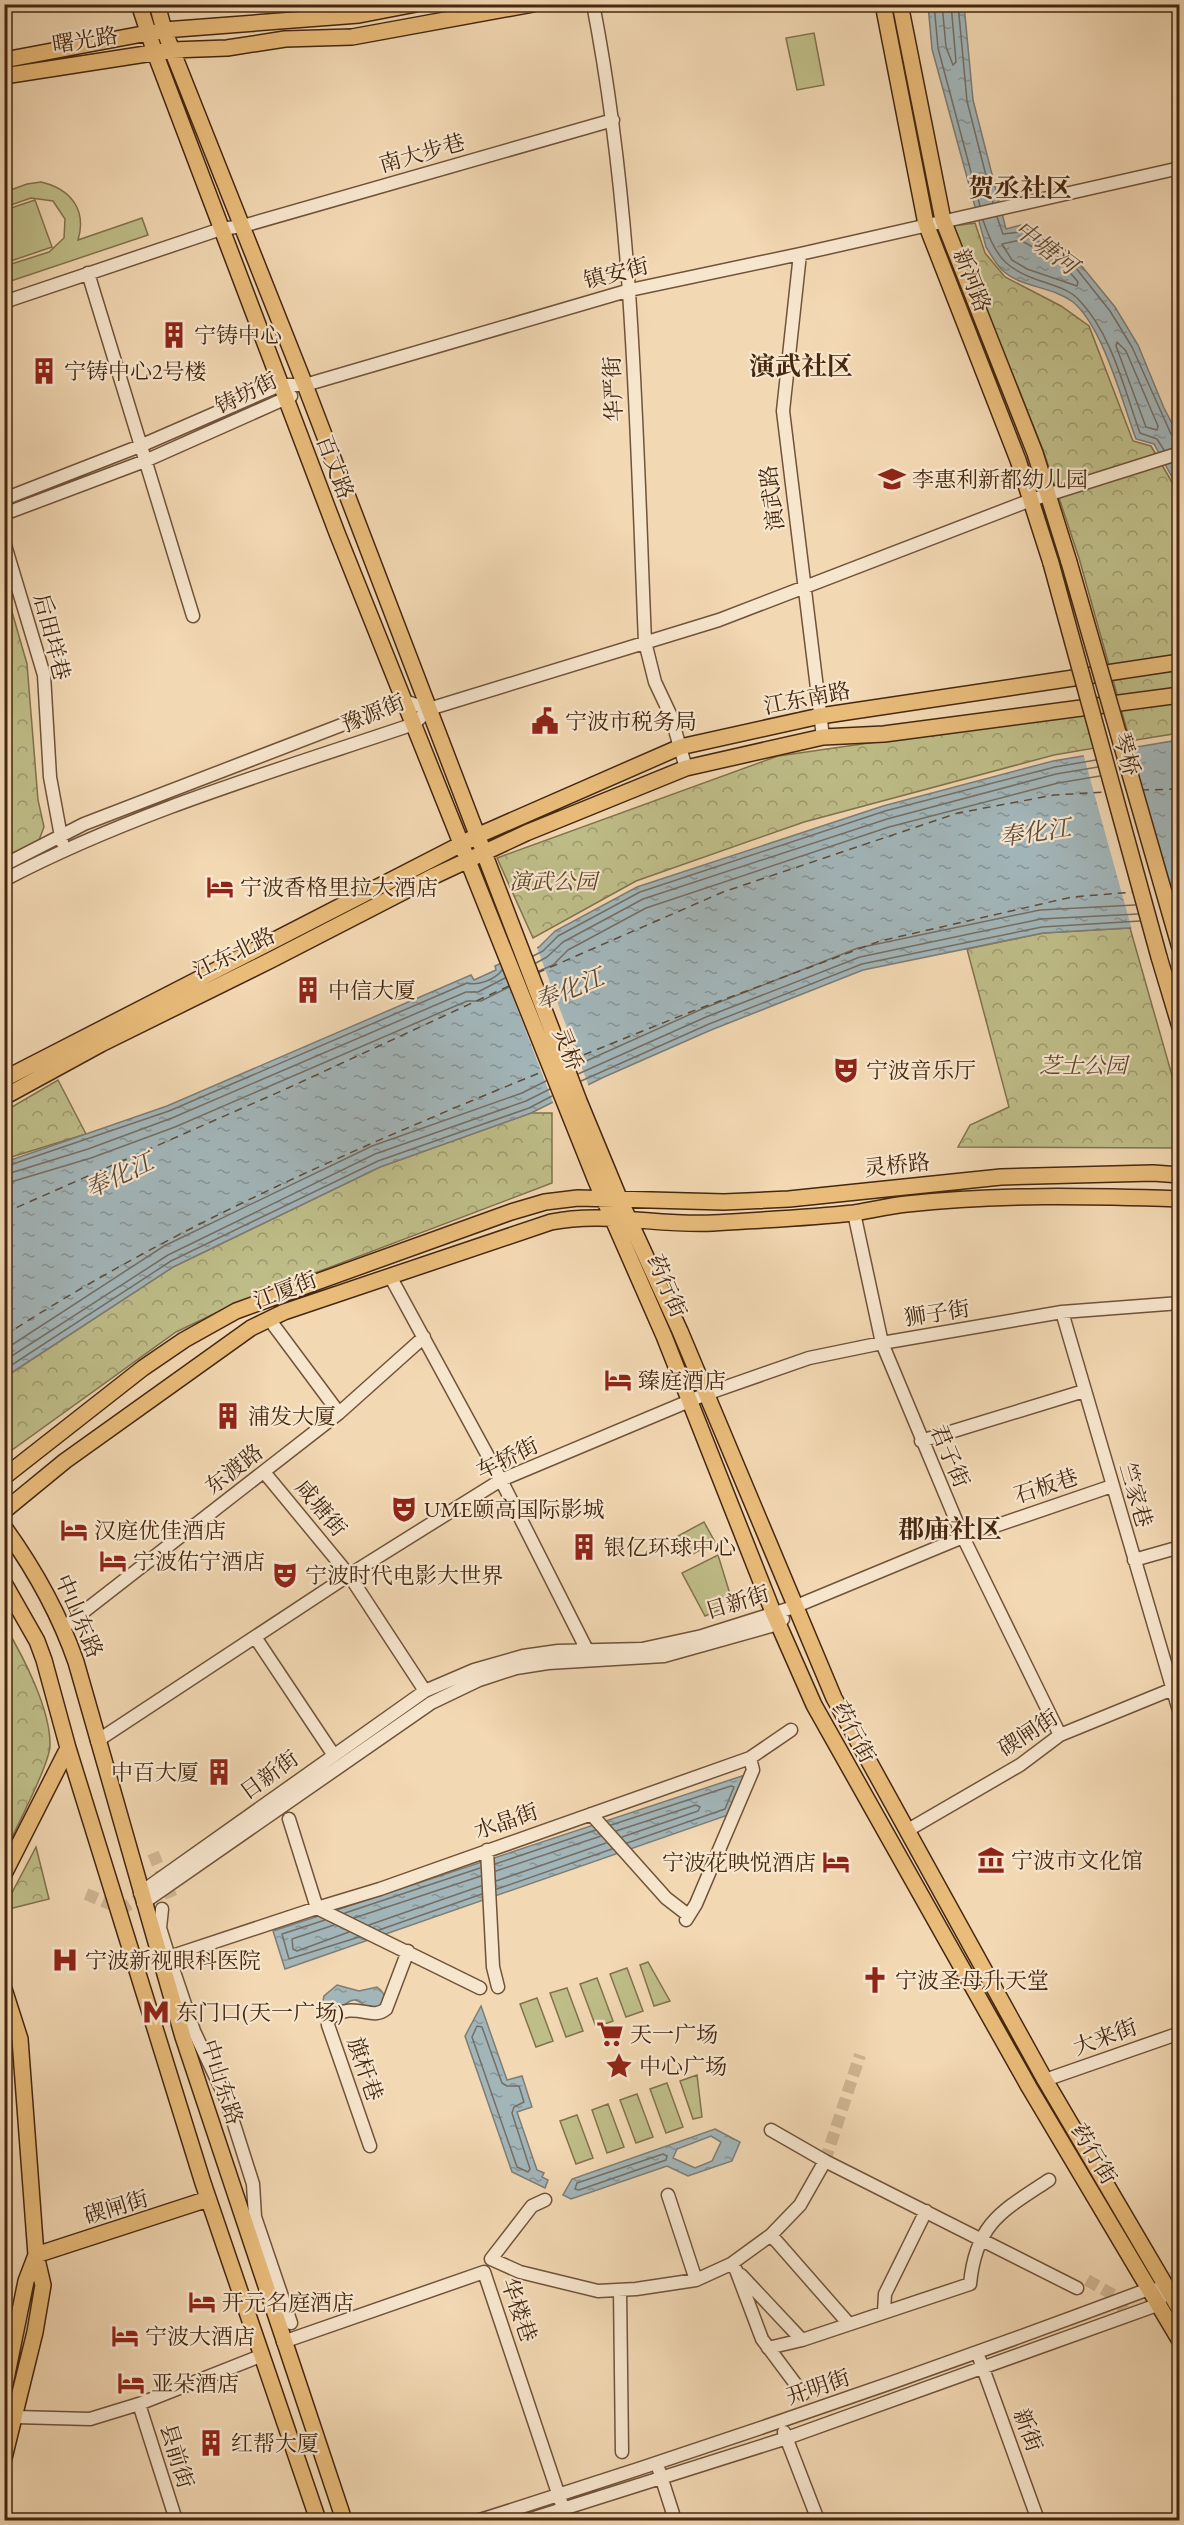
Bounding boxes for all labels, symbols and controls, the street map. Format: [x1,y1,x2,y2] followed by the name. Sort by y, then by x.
[50,21,120,59] street label: 曙光路
[376,127,468,179] street label: 南大步巷
[968,171,1072,205] district label: 贺丞社区
[1008,213,1087,283] water label: 中塘河
[947,244,997,316] street label: 新河路
[580,251,652,295] street label: 镇安街
[159,320,189,350] building icon: 宁铸中心
[194,321,282,350] place label: 宁铸中心
[749,349,853,383] district label: 演武社区
[29,356,59,386] building icon: 宁铸中心2号楼
[597,356,629,422] street label: 华严街
[64,357,207,386] place label: 宁铸中心2号楼
[210,365,282,421] street label: 铸坊街
[310,431,360,503] street label: 百丈路
[754,463,790,533] street label: 演武路
[877,464,907,494] school or university icon: 李惠利新都幼儿园
[912,465,1088,494] place label: 李惠利新都幼儿园
[27,591,77,683] street label: 后田垟巷
[761,675,853,721] street label: 江东南路
[337,687,409,739] street label: 豫源街
[530,706,560,736] public building icon: 宁波市税务局
[565,707,697,736] place label: 宁波市税务局
[1107,729,1147,779] street label: 琴桥
[997,811,1076,852] water label: 奉化江
[509,867,600,896] park label: 演武公园
[205,872,235,902] hotel icon: 宁波香格里拉大酒店
[240,873,438,902] place label: 宁波香格里拉大酒店
[188,921,280,985] street label: 江东北路
[530,960,611,1017] water label: 奉化江
[293,975,323,1005] building icon: 中信大厦
[328,976,416,1005] place label: 中信大厦
[546,1023,590,1075] street label: 灵桥
[1039,1051,1130,1080] park label: 芝士公园
[831,1055,861,1085] theatre icon: 宁波音乐厅
[866,1056,976,1085] place label: 宁波音乐厅
[80,1144,161,1204] water label: 奉化江
[863,1147,931,1183] street label: 灵桥路
[641,1250,693,1322] street label: 药行街
[249,1265,321,1315] street label: 江厦街
[902,1294,972,1332] street label: 狮子街
[603,1365,633,1395] hotel icon: 臻庭酒店
[638,1366,726,1395] place label: 臻庭酒店
[213,1401,243,1431] building icon: 浦发大厦
[248,1402,336,1431] place label: 浦发大厦
[924,1420,976,1492] street label: 君子街
[471,1430,543,1486] street label: 车轿街
[199,1437,269,1501] street label: 东渡路
[1113,1459,1159,1531] street label: 竺家巷
[1010,1462,1082,1510] street label: 石板巷
[289,1473,353,1543] street label: 咸塘街
[389,1494,419,1524] theatre icon: UME颐高国际影城
[424,1495,604,1524] place label: UME颐高国际影城
[898,1512,1002,1546] district label: 郡庙社区
[59,1515,89,1545] hotel icon: 汉庭优佳酒店
[94,1516,226,1545] place label: 汉庭优佳酒店
[569,1532,599,1562] building icon: 银亿环球中心
[604,1533,736,1562] place label: 银亿环球中心
[98,1546,128,1576] hotel icon: 宁波佑宁酒店
[133,1547,265,1576] place label: 宁波佑宁酒店
[270,1560,300,1590] theatre icon: 宁波时代电影大世界
[305,1561,503,1590] place label: 宁波时代电影大世界
[48,1570,110,1662] street label: 中山东路
[701,1578,773,1626] street label: 日新街
[826,1696,882,1768] street label: 药行街
[992,1703,1064,1763] street label: 碶闸街
[234,1744,304,1806] street label: 日新街
[204,1757,234,1787] building icon: 中百大厦
[111,1758,199,1787] place label: 中百大厦
[470,1797,542,1845] street label: 水晶街
[976,1845,1006,1875] museum icon: 宁波市文化馆
[1011,1846,1143,1875] place label: 宁波市文化馆
[821,1847,851,1877] hotel icon: 宁波花映悦酒店
[662,1848,816,1877] place label: 宁波花映悦酒店
[50,1945,80,1975] hospital icon: 宁波新视眼科医院
[85,1946,261,1975] place label: 宁波新视眼科医院
[860,1965,890,1995] church icon: 宁波圣母升天堂
[895,1966,1049,1995] place label: 宁波圣母升天堂
[141,1997,171,2027] metro station icon: 东门口(天一广场)
[176,1998,344,2027] place label: 东门口(天一广场)
[1069,2012,1141,2062] street label: 大来街
[595,2019,625,2049] supermarket icon: 天一广场
[630,2020,718,2049] place label: 天一广场
[341,2033,389,2105] street label: 旗杆巷
[195,2036,249,2128] street label: 中山东路
[604,2051,634,2081] place icon: 中心广场
[639,2052,727,2081] place label: 中心广场
[1065,2118,1123,2190] street label: 药行街
[80,2183,152,2231] street label: 碶闸街
[495,2274,543,2346] street label: 华楼巷
[187,2287,217,2317] hotel icon: 开元名庭酒店
[222,2288,354,2317] place label: 开元名庭酒店
[110,2321,140,2351] hotel icon: 宁波大酒店
[145,2322,255,2351] place label: 宁波大酒店
[782,2363,854,2411] street label: 开明街
[116,2368,146,2398] hotel icon: 亚朵酒店
[151,2369,239,2398] place label: 亚朵酒店
[1007,2404,1049,2456] street label: 新街
[153,2420,201,2492] street label: 县前街
[196,2428,226,2458] building icon: 红帮大厦
[231,2429,319,2458] place label: 红帮大厦

